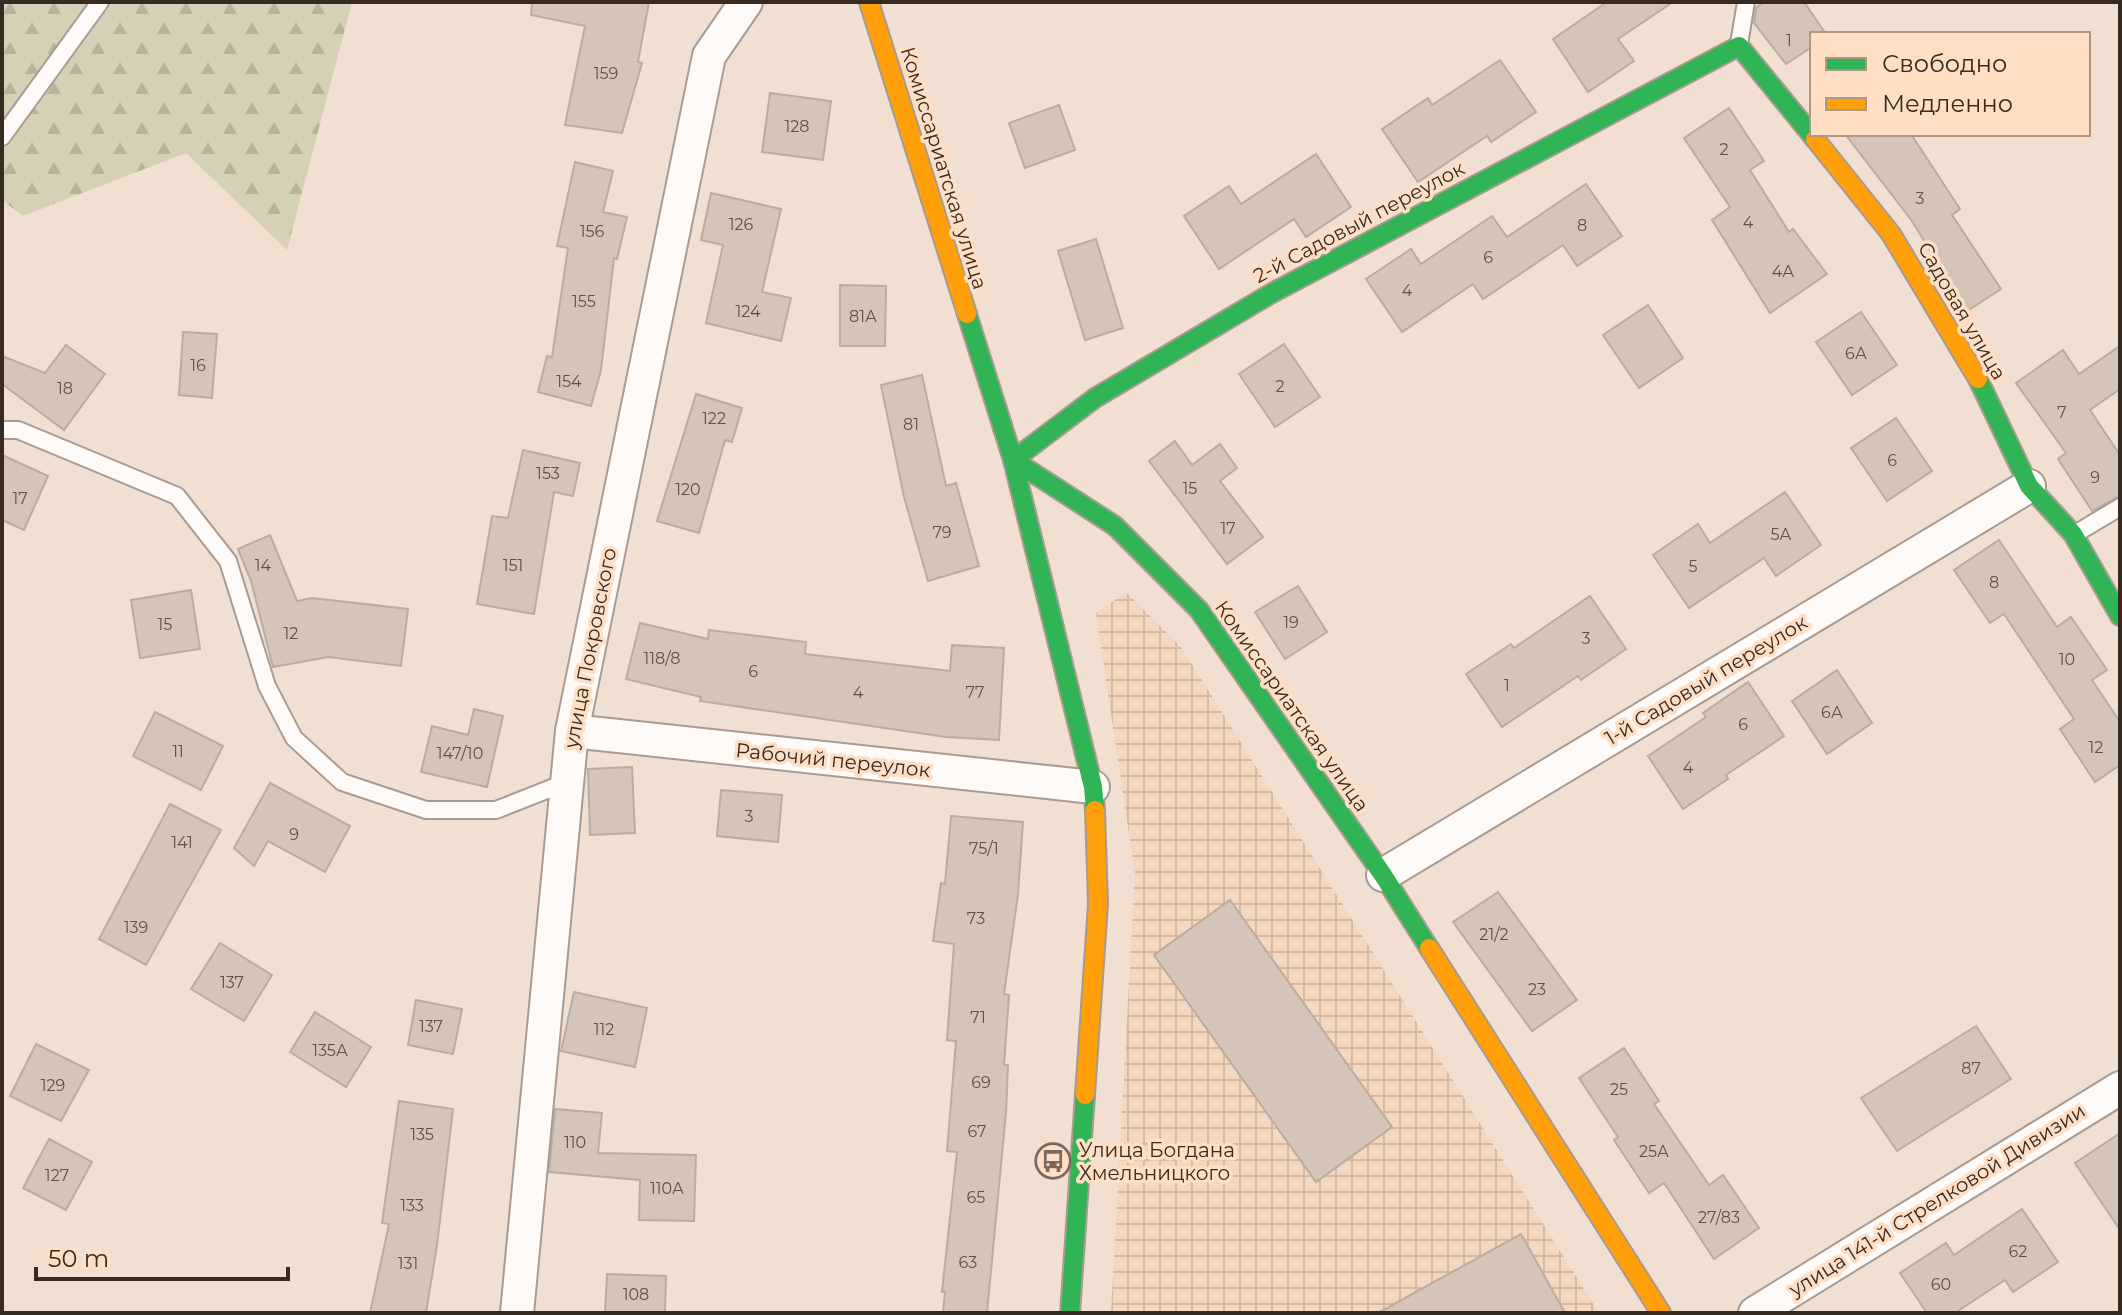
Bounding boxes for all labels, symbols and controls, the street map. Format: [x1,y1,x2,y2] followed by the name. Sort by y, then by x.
[1786,31,1792,50] house number: 1
[1810,32,2090,136] legend
[896,44,992,292] street label: Комиссариатская улица
[1882,49,2007,78] text: Свободно
[594,64,618,83] house number: 159
[1882,89,2013,118] text: Медленно
[784,117,810,136] house number: 128
[1719,140,1729,159] house number: 2
[1249,156,1469,288] street label: 2-й Садовый переулок
[1915,189,1925,208] house number: 3
[1743,213,1754,232] house number: 4
[729,215,754,234] house number: 126
[1577,216,1587,235] house number: 8
[580,222,605,241] house number: 156
[1913,238,2011,384] street label: Садовая улица
[1483,248,1493,267] house number: 6
[1772,262,1794,281] house number: 4А
[1402,281,1413,300] house number: 4
[572,292,596,311] house number: 155
[735,302,761,321] house number: 124
[849,307,877,326] house number: 81А
[1845,344,1867,363] house number: 6А
[190,356,206,375] house number: 16
[556,372,582,391] house number: 154
[1275,377,1285,396] house number: 2
[57,379,73,398] house number: 18
[2057,403,2067,422] house number: 7
[702,409,726,428] house number: 122
[903,415,919,434] house number: 81
[1887,451,1897,470] house number: 6
[536,464,560,483] house number: 153
[2090,468,2100,487] house number: 9
[1183,479,1197,498] house number: 15
[675,480,701,499] house number: 120
[12,489,28,508] house number: 17
[1220,519,1236,538] house number: 17
[932,523,952,542] house number: 79
[1771,525,1792,544] house number: 5А
[559,546,621,751] street label: улица Покровского
[255,556,272,575] house number: 14
[503,556,523,575] house number: 151
[1688,557,1698,576] house number: 5
[1989,573,1999,592] house number: 8
[1210,596,1374,816] street label: Комиссариатская улица
[1601,610,1812,750] street label: 1-й Садовый переулок
[1283,613,1299,632] house number: 19
[158,615,172,634] house number: 15
[284,624,298,643] house number: 12
[1581,629,1591,648] house number: 3
[644,649,680,668] house number: 118/8
[2059,650,2075,669] house number: 10
[748,662,758,681] house number: 6
[1504,676,1510,695] house number: 1
[853,683,864,702] house number: 4
[966,683,984,702] house number: 77
[1821,703,1843,722] house number: 6А
[1738,715,1748,734] house number: 6
[734,738,932,782] street label: Рабочий переулок
[2089,738,2103,757] house number: 12
[172,742,184,761] house number: 11
[437,744,483,763] house number: 147/10
[1683,758,1694,777] house number: 4
[744,807,754,826] house number: 3
[289,825,299,844] house number: 9
[171,833,193,852] house number: 141
[969,839,999,858] house number: 75/1
[967,909,985,928] house number: 73
[124,918,148,937] house number: 139
[1479,925,1509,944] house number: 21/2
[220,973,244,992] house number: 137
[1528,980,1546,999] house number: 23
[970,1008,986,1027] house number: 71
[419,1017,443,1036] house number: 137
[594,1020,614,1039] house number: 112
[312,1041,348,1060] house number: 135А
[1961,1059,1981,1078] house number: 87
[971,1073,991,1092] house number: 69
[41,1076,65,1095] house number: 129
[1610,1080,1628,1099] house number: 25
[1783,1098,2090,1302] street label: улица 141-й Стрелковой Дивизии
[967,1122,987,1141] house number: 67
[410,1125,434,1144] house number: 135
[564,1133,586,1152] house number: 110
[1079,1138,1235,1185] place label: Улица Богдана Хмельницкого
[1034,1142,1072,1180] bus stop icon: Улица Богдана Хмельницкого
[1639,1142,1669,1161] house number: 25А
[45,1166,69,1185] house number: 127
[650,1179,684,1198] house number: 110А
[967,1188,985,1207] house number: 65
[400,1196,424,1215] house number: 133
[1698,1208,1740,1227] house number: 27/83
[36,1231,288,1281] scale bar
[2009,1242,2027,1261] house number: 62
[48,1244,109,1273] text: 50 m
[959,1253,977,1272] house number: 63
[398,1254,418,1273] house number: 131
[1931,1275,1951,1294] house number: 60
[623,1285,649,1304] house number: 108

